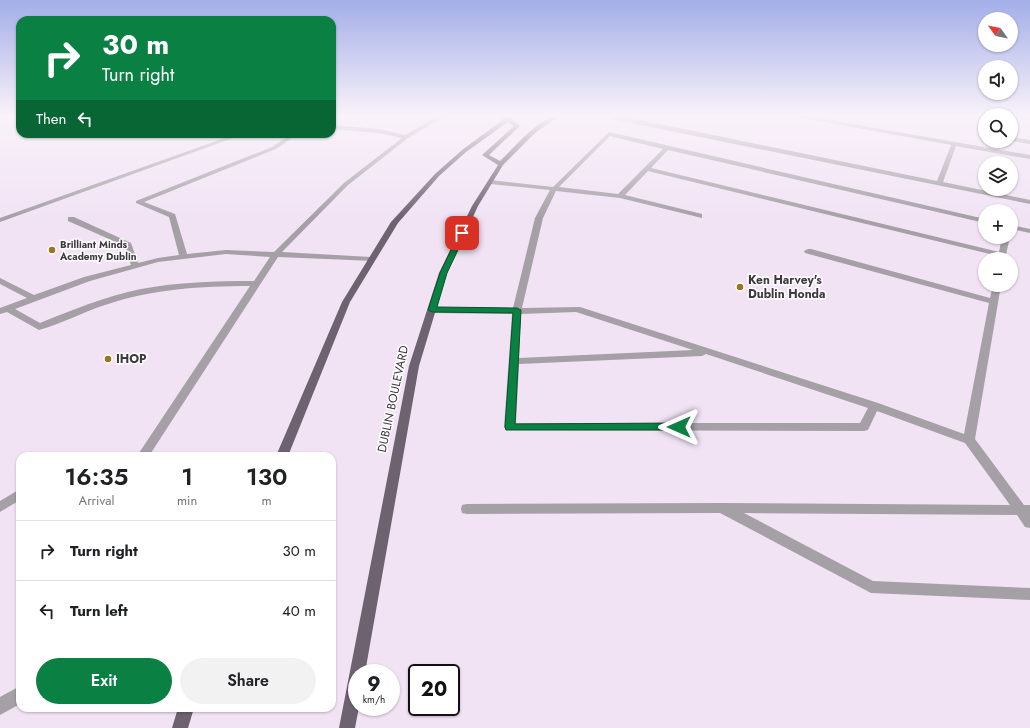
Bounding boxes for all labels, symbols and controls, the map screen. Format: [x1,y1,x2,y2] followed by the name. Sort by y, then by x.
[978,12,1018,52] north arrow
[978,12,1018,292] map controls
[102,24,169,65] text: 30 m
[36,32,88,84] icon: right
[978,60,1018,100] button: sound
[102,62,174,88] text: Turn right
[36,108,66,130] text: Then
[74,108,96,130] icon: left
[978,108,1018,148] button: search
[978,156,1018,196] button: layers
[978,204,1018,244] button: +
[445,216,479,250] pin
[451,222,473,244] icon: arrive
[59,237,137,264] place label: Brilliant Minds Academy Dublin
[47,245,57,255] marker: Brilliant Minds Academy Dublin
[978,252,1018,292] button: −
[748,271,825,303] place label: Ken Harvey's Dublin Honda
[735,282,745,292] marker: Ken Harvey's Dublin Honda
[373,344,413,454] street label: DUBLIN BOULEVARD
[116,350,147,368] place label: IHOP
[103,354,113,364] marker: IHOP
[658,406,700,448] position arrow
[65,459,128,494] text: 16:35
[181,459,193,494] text: 1
[246,459,287,494] text: 130
[79,491,114,510] text: Arrival
[177,491,197,510] text: min
[262,491,272,510] text: m
[36,540,58,562] icon: right
[70,540,138,562] text: Turn right
[283,540,316,562] text: 30 m
[36,600,58,622] icon: left
[70,600,128,622] text: Turn left
[282,600,316,622] text: 40 m
[36,658,172,704] button: Exit
[180,658,316,704] button: Share
[408,664,460,716] speed limit sign: 20
[367,670,381,699] text: 9
[363,692,385,707] text: km/h

